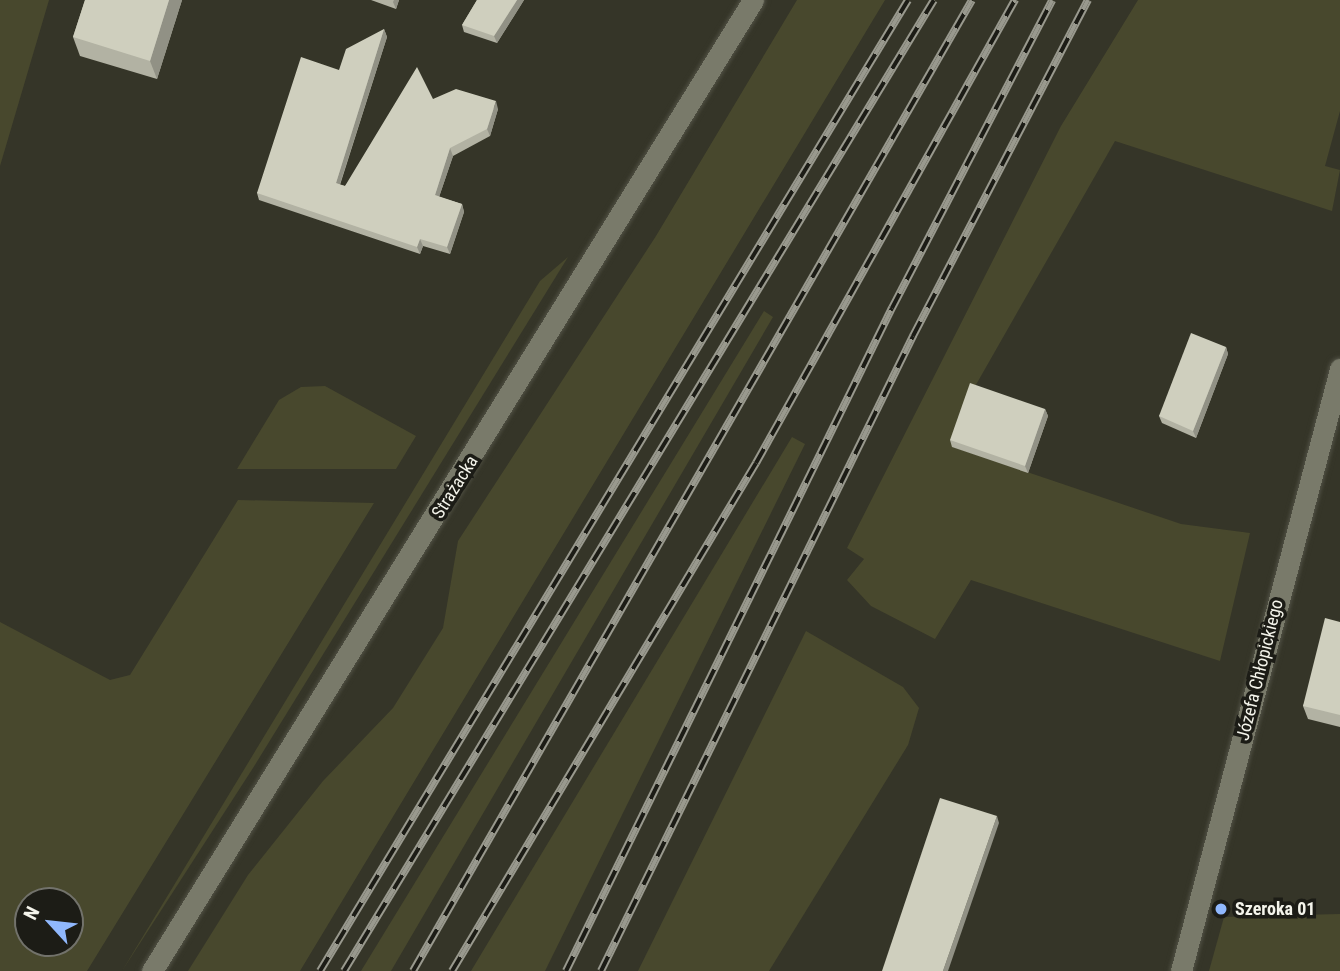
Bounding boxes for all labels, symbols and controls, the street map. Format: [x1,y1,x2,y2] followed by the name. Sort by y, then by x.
[427,452,483,522] street label: Strażacka
[1232,597,1288,743] street label: Józefa Chłopickiego
[14,887,84,957] north arrow
[1235,898,1315,920] place label: Szeroka 01
[1213,901,1229,917] marker: Szeroka 01
[19,903,45,924] text: N

